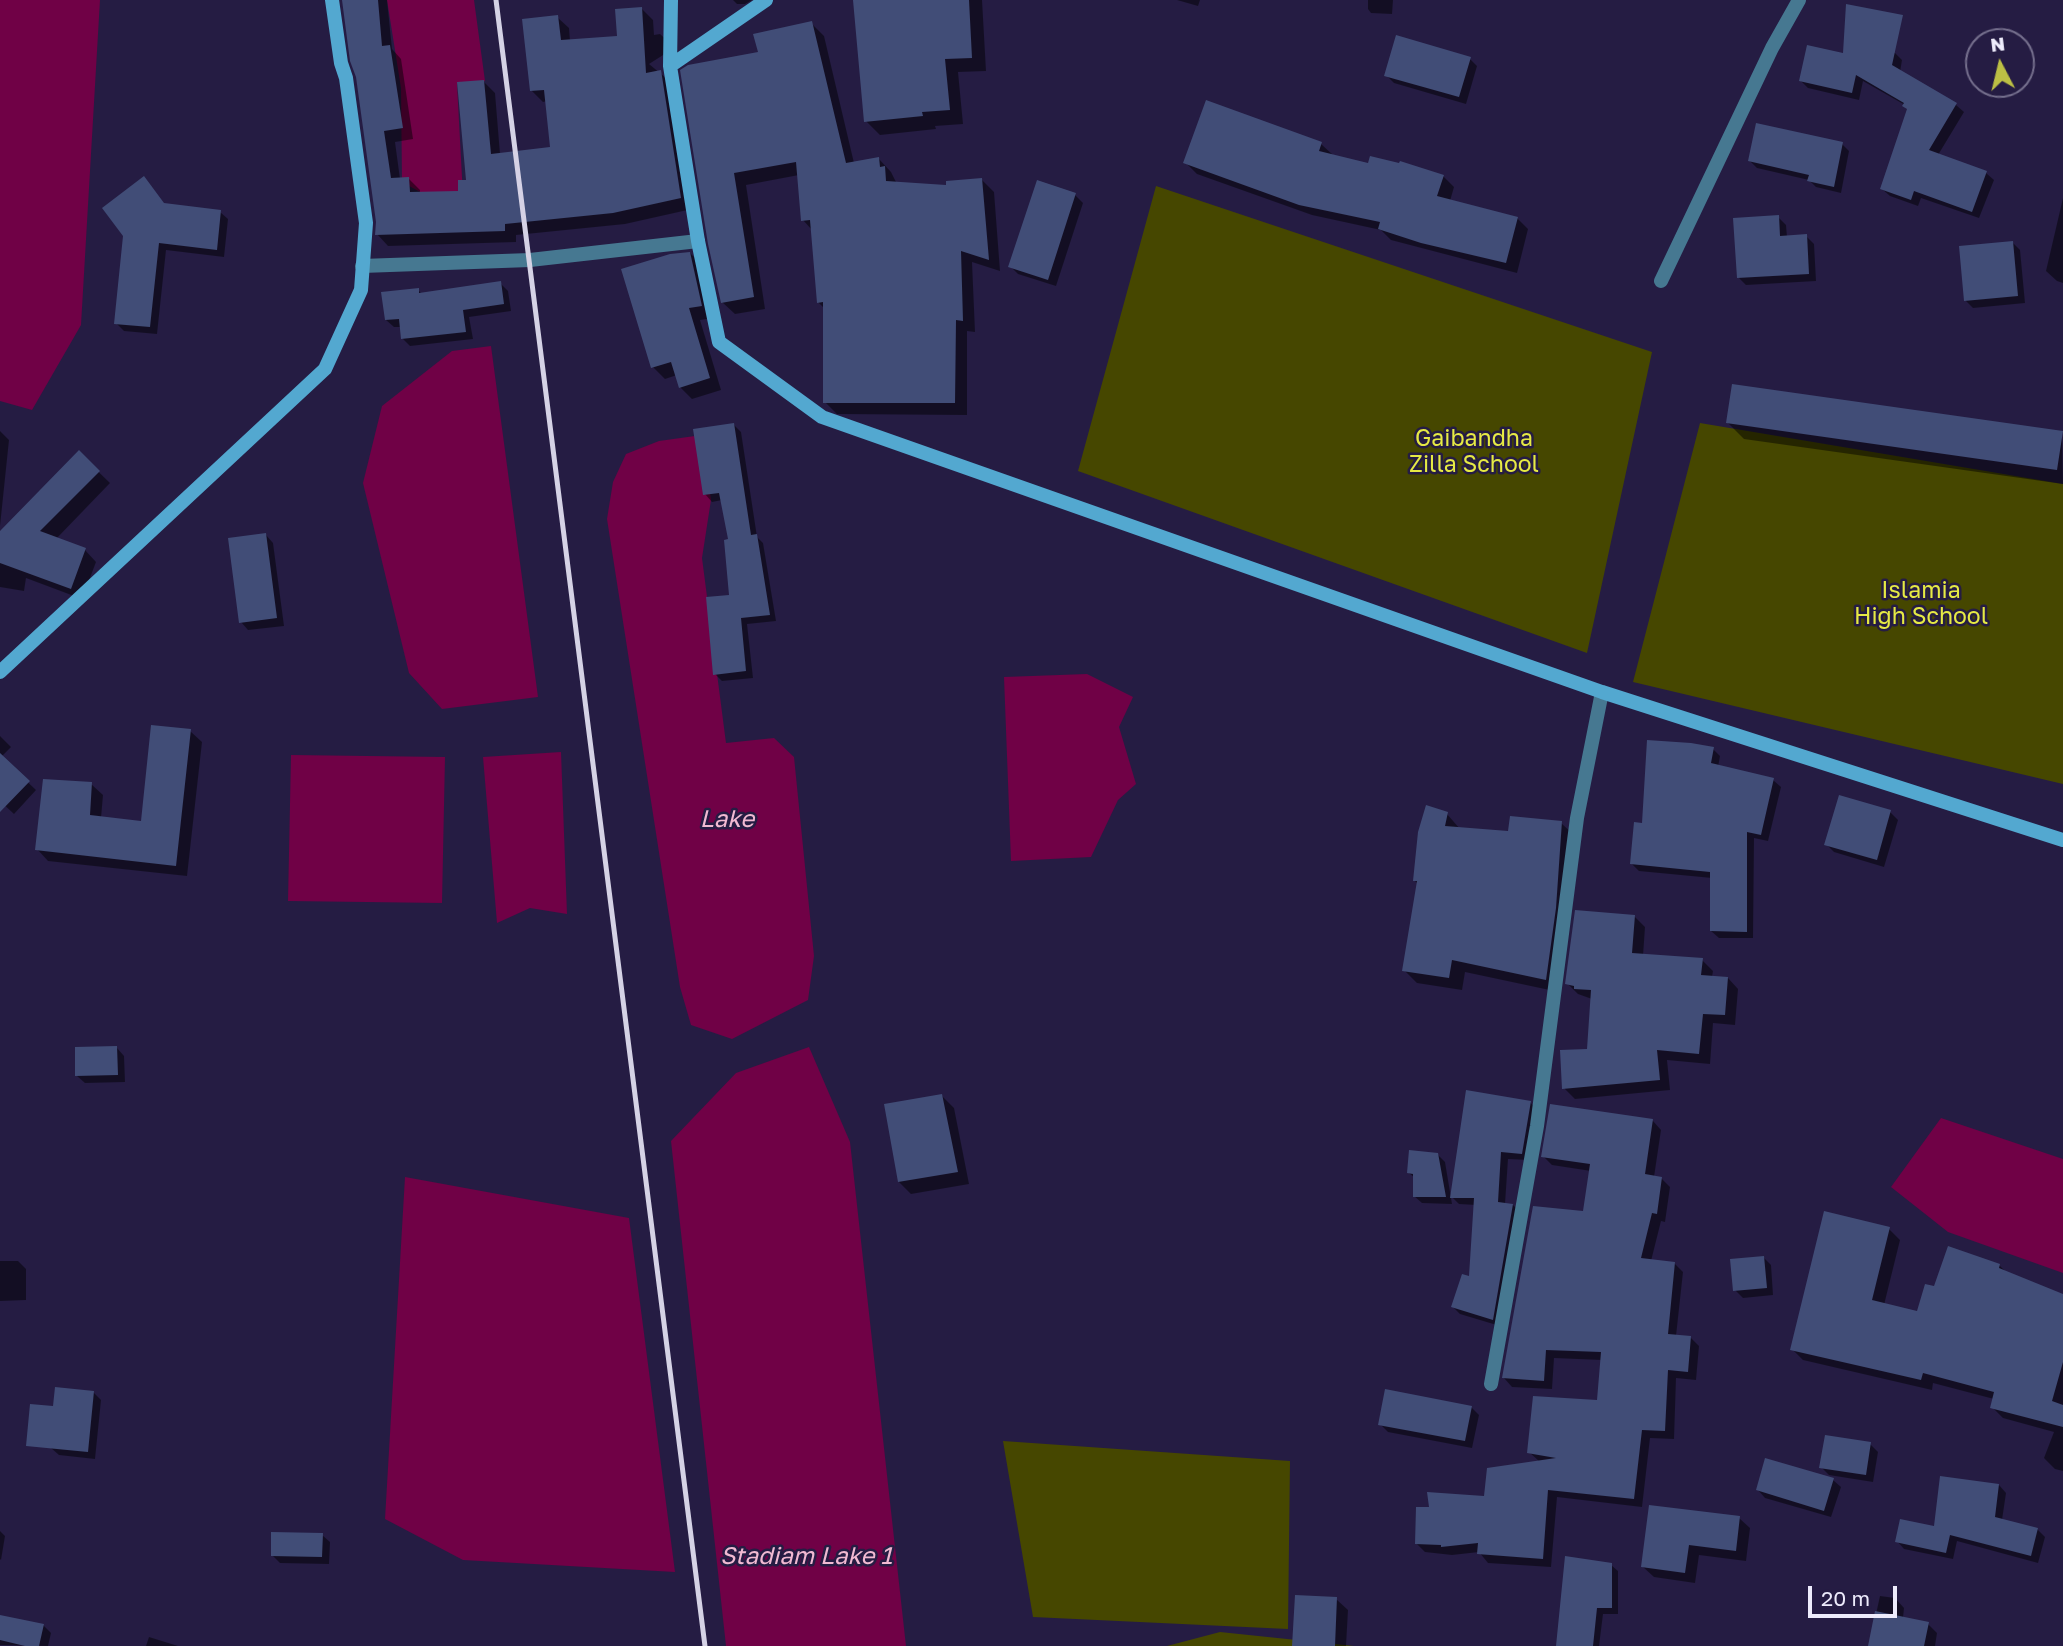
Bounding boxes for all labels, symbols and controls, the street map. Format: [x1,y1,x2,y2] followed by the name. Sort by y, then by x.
[1965,28,2035,98] north arrow
[1989,31,2006,56] text: N
[1409,425,1539,479] park label: Gaibandha Zilla School
[1854,577,1988,631] park label: Islamia High School
[700,805,754,833] water label: Lake
[720,1542,892,1570] water label: Stadiam Lake 1
[1811,1572,1900,1616] scale bar
[1821,1585,1870,1611] text: 20 m

